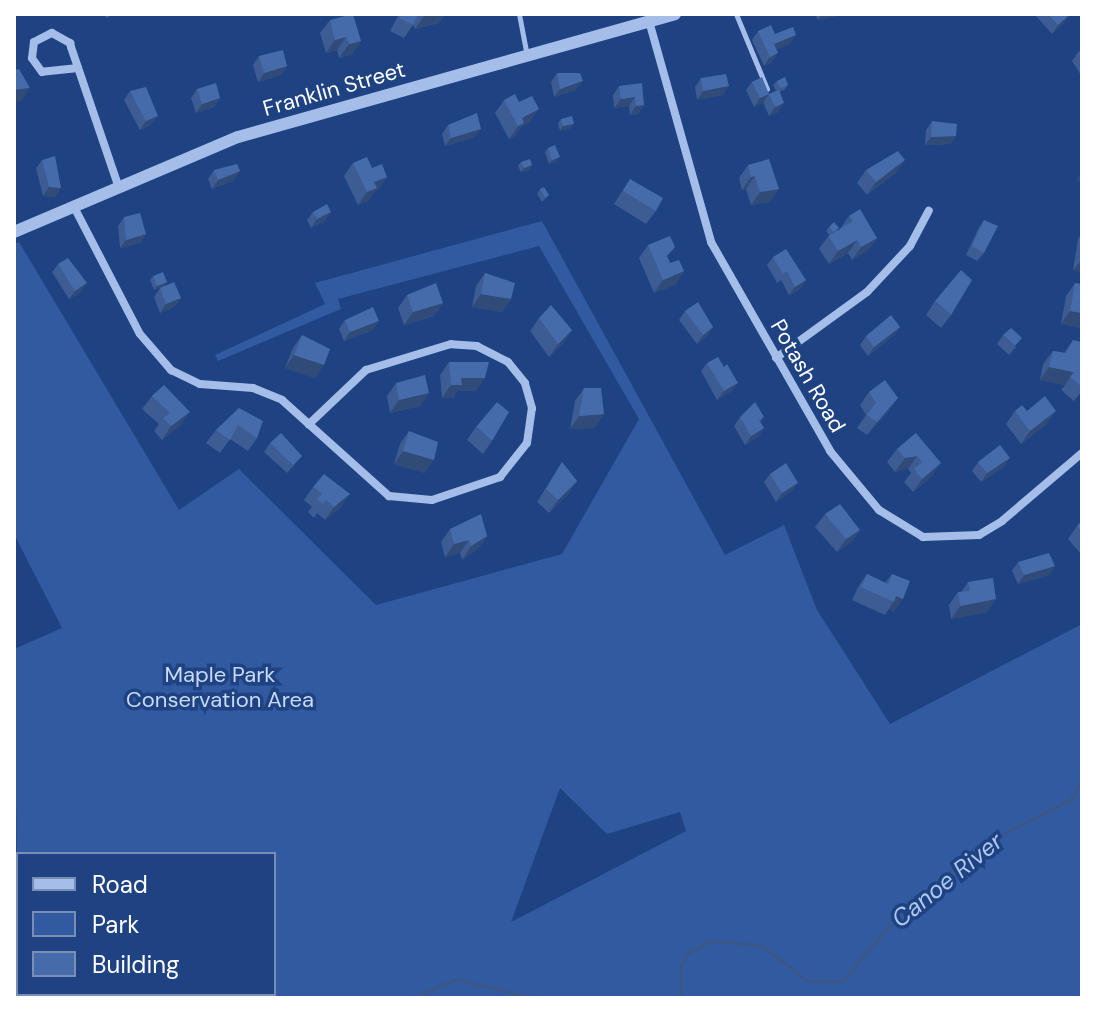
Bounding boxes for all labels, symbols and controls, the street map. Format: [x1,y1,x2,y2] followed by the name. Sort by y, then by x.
[260,56,408,122] street label: Franklin Street
[765,315,851,437] street label: Potash Road
[126,661,314,712] park label: Maple Park Conservation Area
[886,827,1008,933] water label: Canoe River
[16,852,276,996] legend
[92,869,148,900] text: Road
[92,909,139,940] text: Park
[92,949,179,980] text: Building

